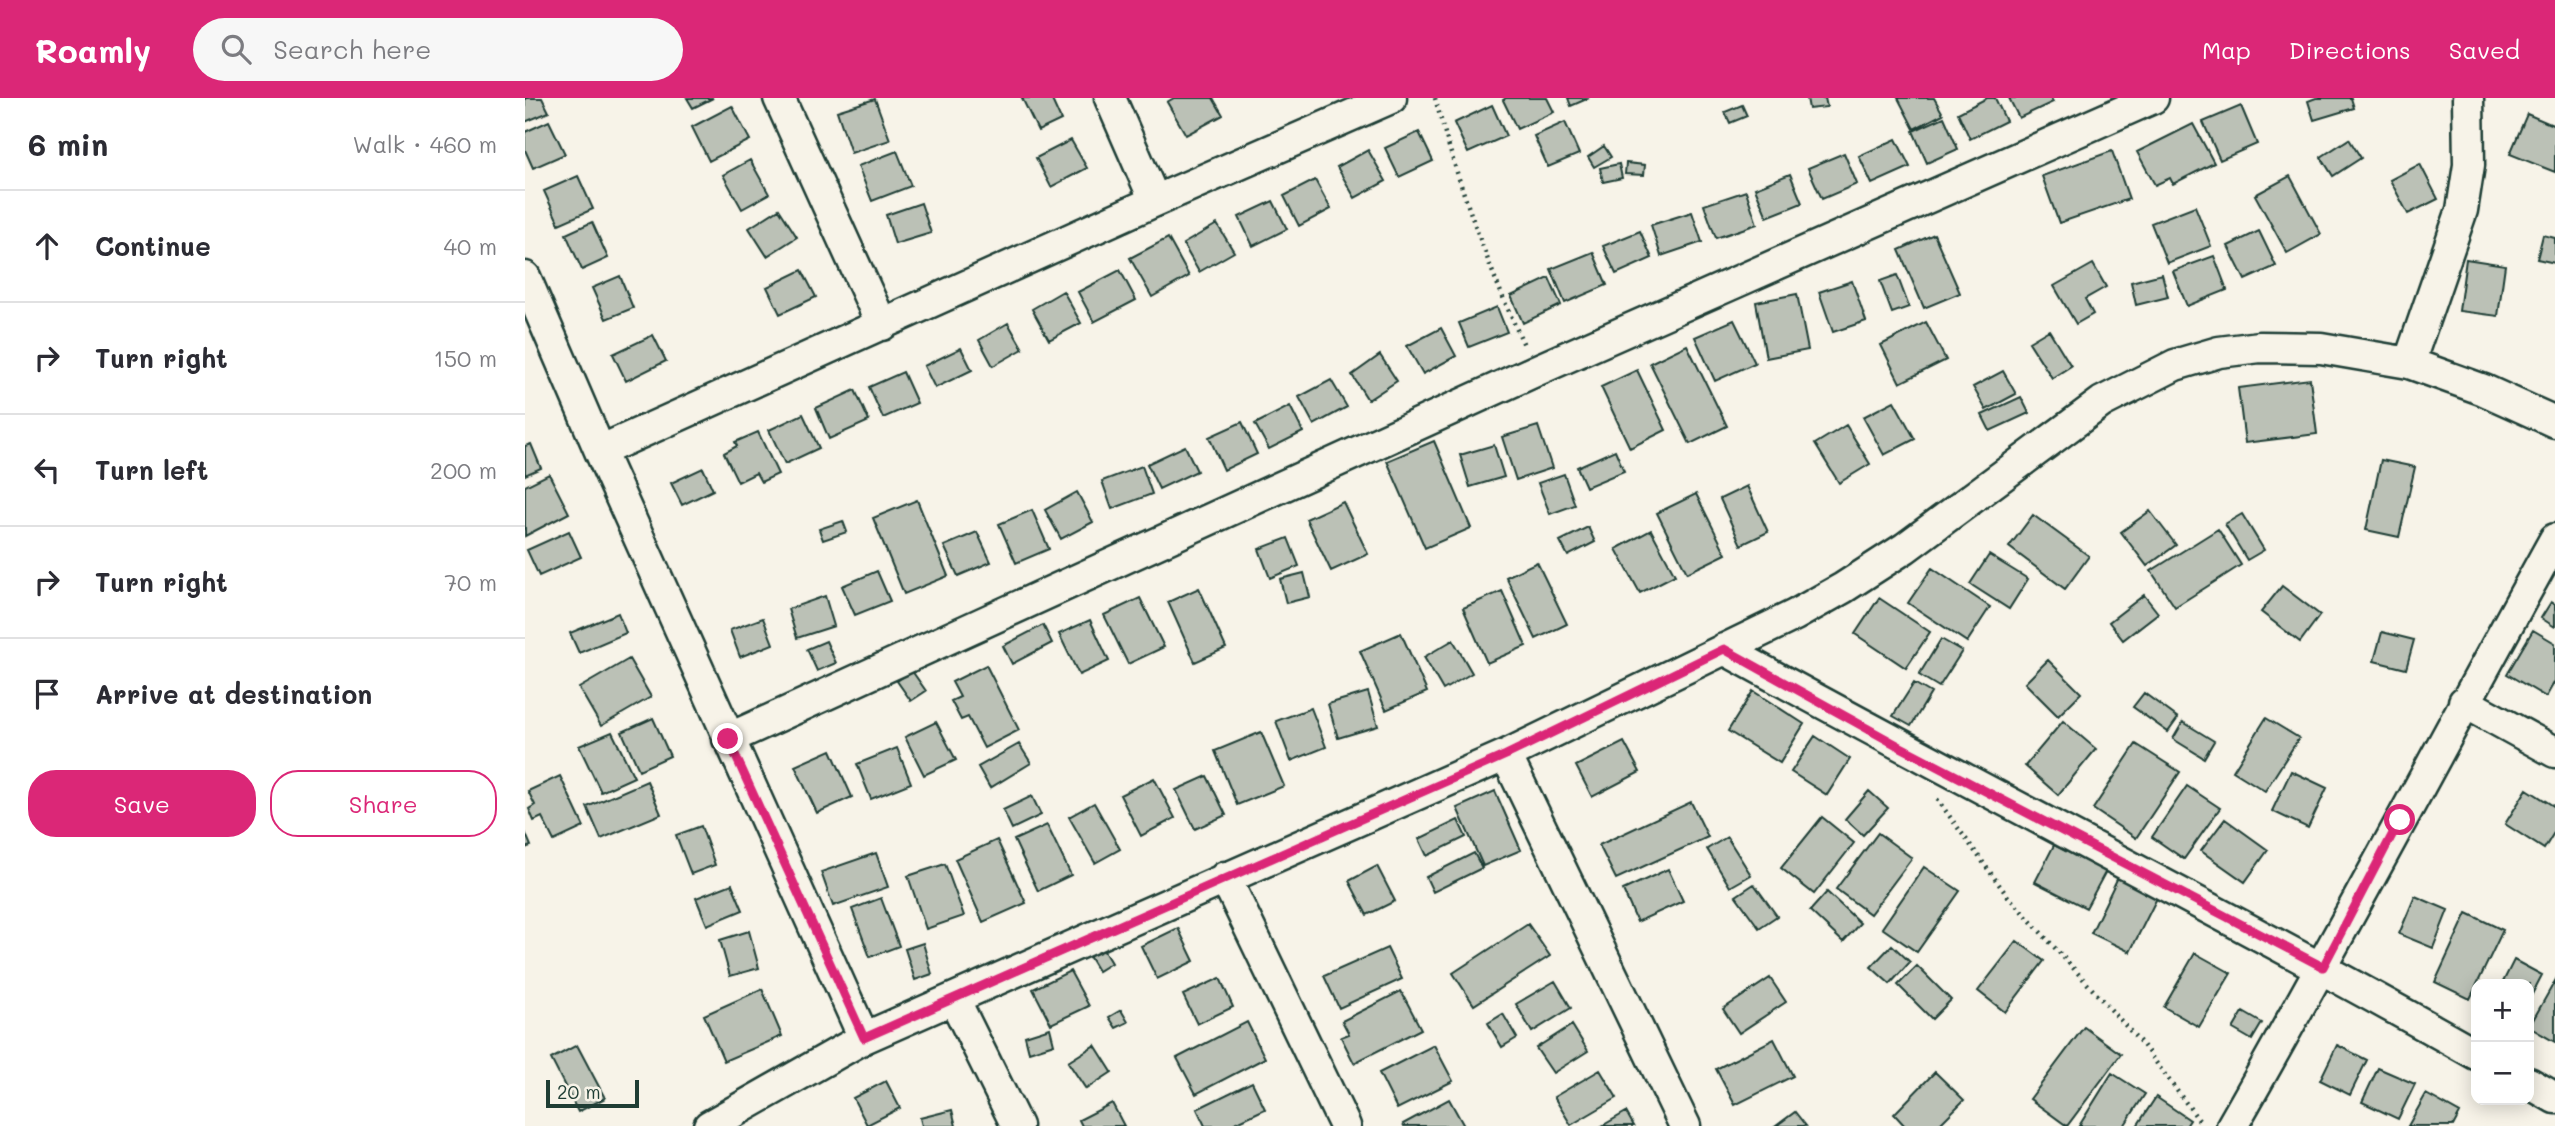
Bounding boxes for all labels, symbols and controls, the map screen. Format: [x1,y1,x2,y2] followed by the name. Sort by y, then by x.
[193,18,683,81] search box
[35,28,151,71] text: Roamly
[217,30,255,68] icon: search
[273,32,431,66] text: Search here
[2202,34,2251,65] text: Map
[2289,34,2411,65] text: Directions
[2449,34,2520,65] text: Saved
[28,124,108,164] text: 6 min
[352,129,497,159] text: Walk · 460 m
[28,227,66,265] icon: ahead
[95,229,211,263] text: Continue
[444,231,497,261] text: 40 m
[28,339,66,377] icon: right
[95,341,228,375] text: Turn right
[433,343,497,373] text: 150 m
[28,451,66,489] icon: left
[95,453,208,487] text: Turn left
[430,455,497,485] text: 200 m
[28,563,66,601] icon: right
[95,565,228,599] text: Turn right
[444,567,497,597] text: 70 m
[28,675,66,713] icon: arrive
[95,677,372,711] text: Arrive at destination
[712,723,743,754] route end
[28,770,256,837] button: Save
[270,770,497,837] button: Share
[2384,804,2415,835] route start
[2471,979,2534,1105] map controls
[2471,979,2534,1042] button: +
[2471,1042,2534,1105] button: −
[546,1077,639,1109] scale bar
[557,1079,601,1104] text: 20 m

